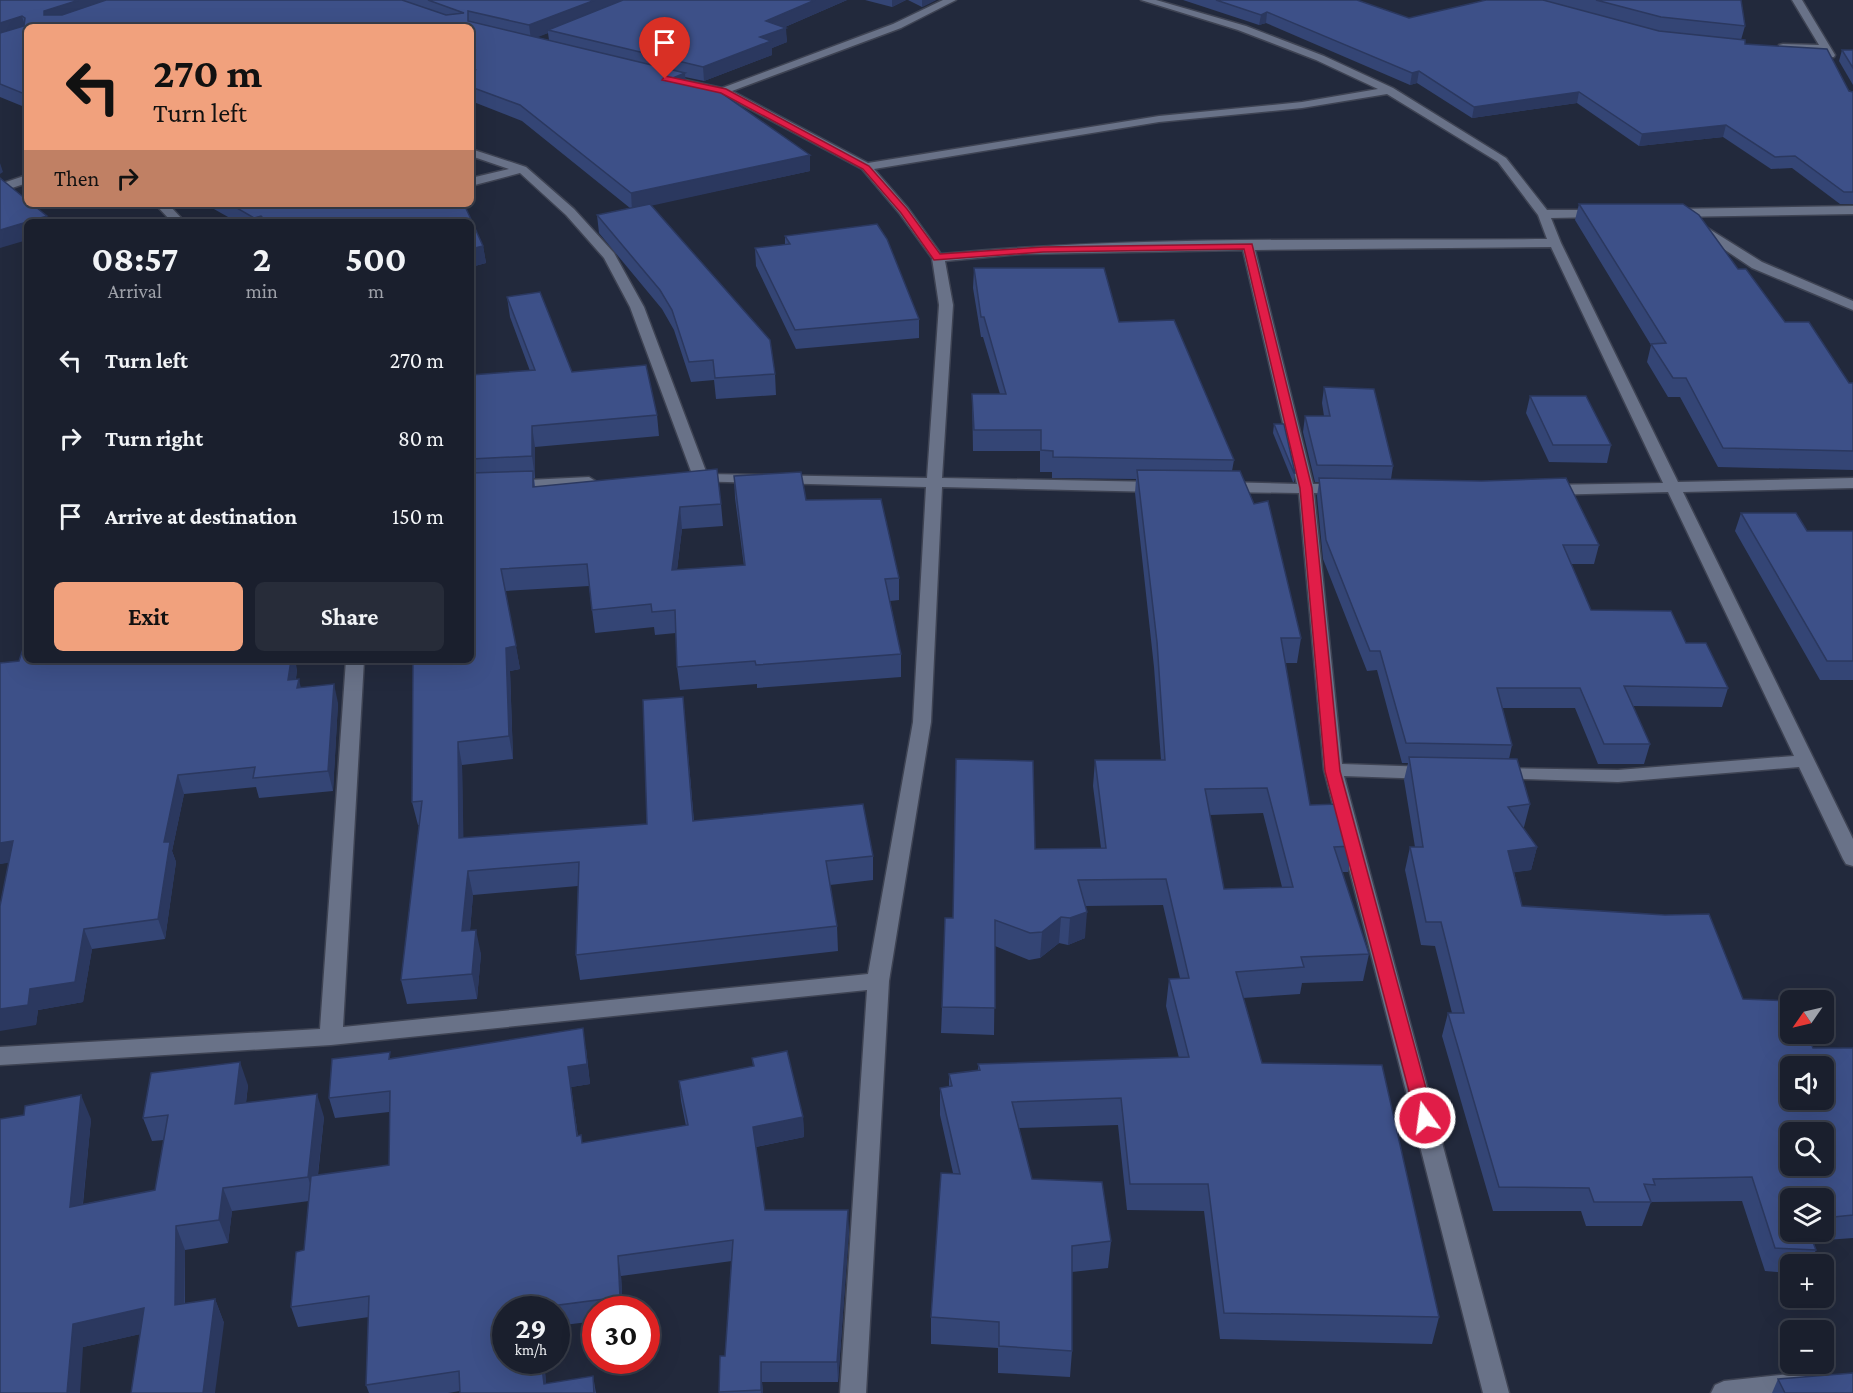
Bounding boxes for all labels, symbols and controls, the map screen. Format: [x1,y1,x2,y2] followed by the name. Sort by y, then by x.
[639,17,690,79] pin
[648,26,681,59] icon: arrive
[54,48,132,126] icon: left
[153,49,262,96] text: 270 m
[153,98,247,128] text: Turn left
[111,162,144,195] icon: right
[54,166,99,191] text: Then
[91,239,178,279] text: 08:57
[253,239,271,279] text: 2
[345,239,407,279] text: 500
[108,280,162,302] text: Arrival
[246,280,278,302] text: min
[368,280,384,302] text: m
[54,344,87,377] icon: left
[105,348,188,373] text: Turn left
[390,348,444,373] text: 270 m
[54,422,87,455] icon: right
[105,426,203,451] text: Turn right
[398,426,444,451] text: 80 m
[54,500,87,533] icon: arrive
[105,504,297,529] text: Arrive at destination
[392,504,444,529] text: 150 m
[54,582,243,651] button: Exit
[255,582,444,651] button: Share
[1780,990,1834,1044] north arrow
[1780,990,1834,1374] map controls
[1780,1056,1834,1110] button: sound
[1393,1086,1457,1150] position arrow
[1780,1122,1834,1176] button: search
[1780,1188,1834,1242] button: layers
[1780,1254,1834,1308] button: +
[582,1296,660,1374] speed limit sign: 30
[515,1311,547,1344] text: 29
[1780,1320,1834,1374] button: −
[515,1342,547,1358] text: km/h

